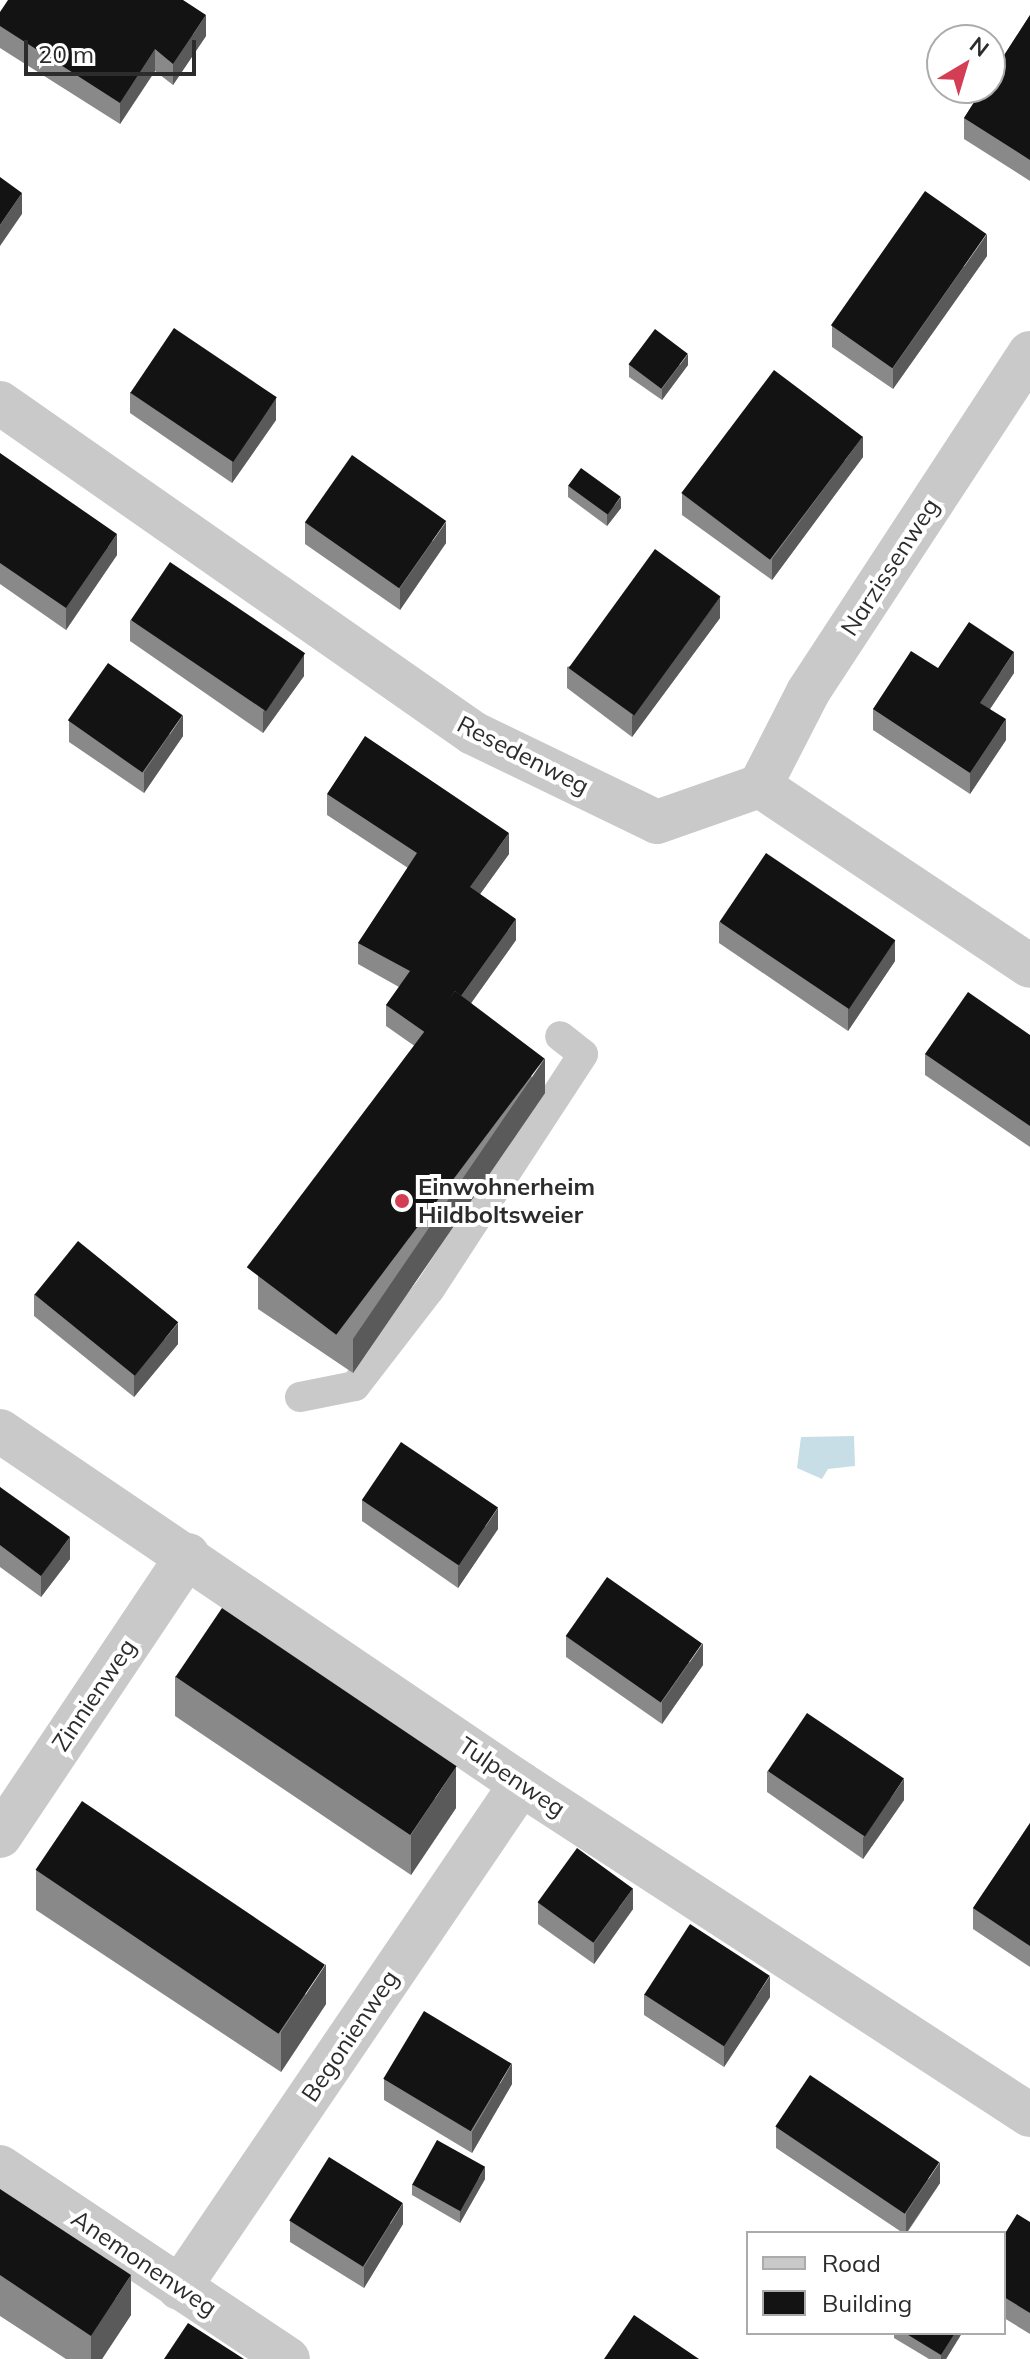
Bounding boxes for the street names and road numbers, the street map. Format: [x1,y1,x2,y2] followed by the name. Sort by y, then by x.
[835,493,945,641] street label: Narzissenweg
[452,709,594,801] street label: Resedenweg
[46,1633,142,1757] street label: Zinnienweg
[453,1731,571,1823] street label: Tulpenweg
[295,1965,405,2107] street label: Begonienweg
[66,2204,222,2322] street label: Anemonenweg

